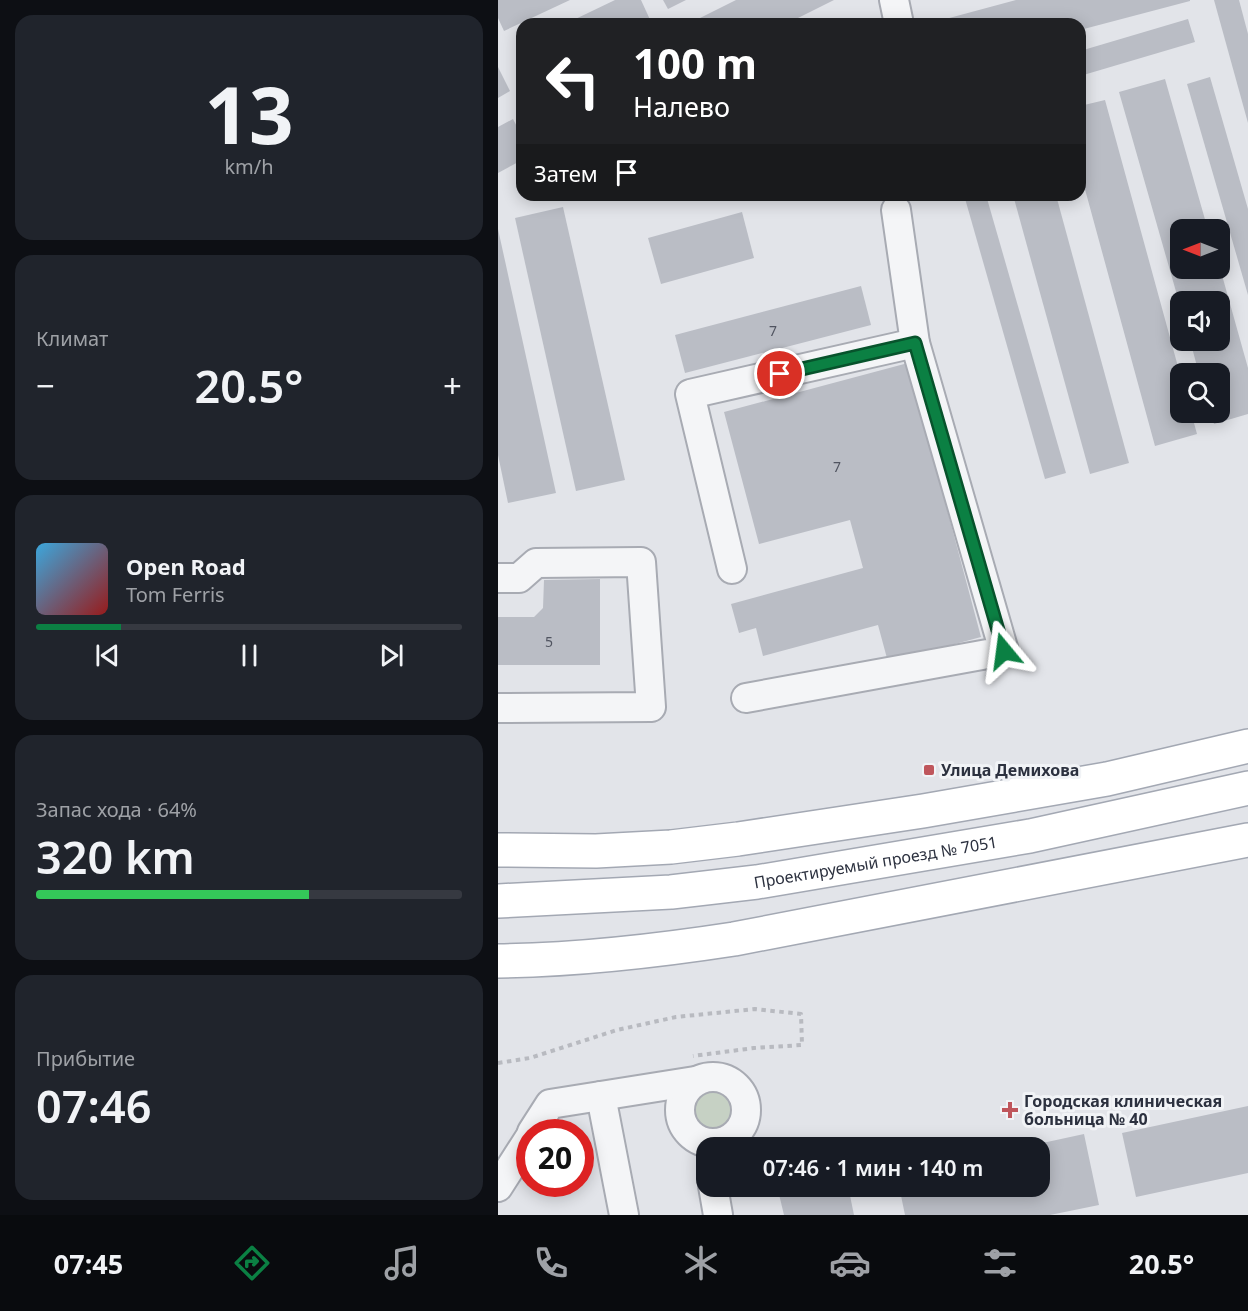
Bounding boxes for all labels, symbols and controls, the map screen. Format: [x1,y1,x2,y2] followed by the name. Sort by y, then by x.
[633,34,757,91] text: 100 m
[534,42,612,120] icon: left
[204,61,294,167] text: 13
[633,88,730,125] text: Налево
[224,153,274,180] text: km/h
[610,156,643,189] icon: arrive
[534,158,598,188] text: Затем
[1170,219,1230,279] north arrow
[1170,219,1230,423] map controls
[1170,291,1230,351] button: sound
[769,321,777,340] house number: 7
[36,325,108,352] text: Климат
[754,348,805,399] pin
[195,355,303,416] text: 20.5°
[763,357,796,390] icon: arrive
[36,363,55,408] text: −
[443,363,462,408] text: +
[1170,363,1230,423] button: search
[833,457,841,476] house number: 7
[126,551,246,581] text: Open Road
[126,581,225,608] text: Tom Ferris
[972,619,1036,683] position arrow
[545,632,553,651] house number: 5
[91,639,124,672] icon: previous
[233,639,266,672] icon: pause
[375,639,408,672] icon: next
[941,759,1079,781] place label: Улица Демихова
[922,763,936,777] marker: Улица Демихова
[36,796,197,823] text: Запас хода · 64%
[36,826,195,887] text: 320 km
[752,831,999,893] street label: Проектируемый проезд № 7051
[36,1045,135,1072] text: Прибытие
[36,1075,151,1136] text: 07:46
[1024,1090,1222,1130] place label: Городская клиническая больница № 40
[1001,1101,1019,1119] marker: Городская клиническая больница № 40
[516,1119,594,1197] speed limit sign: 20
[763,1152,983,1182] text: 07:46 · 1 мин · 140 m
[231,1242,273,1284] icon: directions
[381,1242,423,1284] icon: music
[530,1242,572,1284] icon: phone
[680,1242,722,1284] icon: climate
[829,1242,871,1284] icon: car
[979,1242,1021,1284] icon: filters
[54,1245,123,1282] text: 07:45
[1129,1245,1194,1282] text: 20.5°

